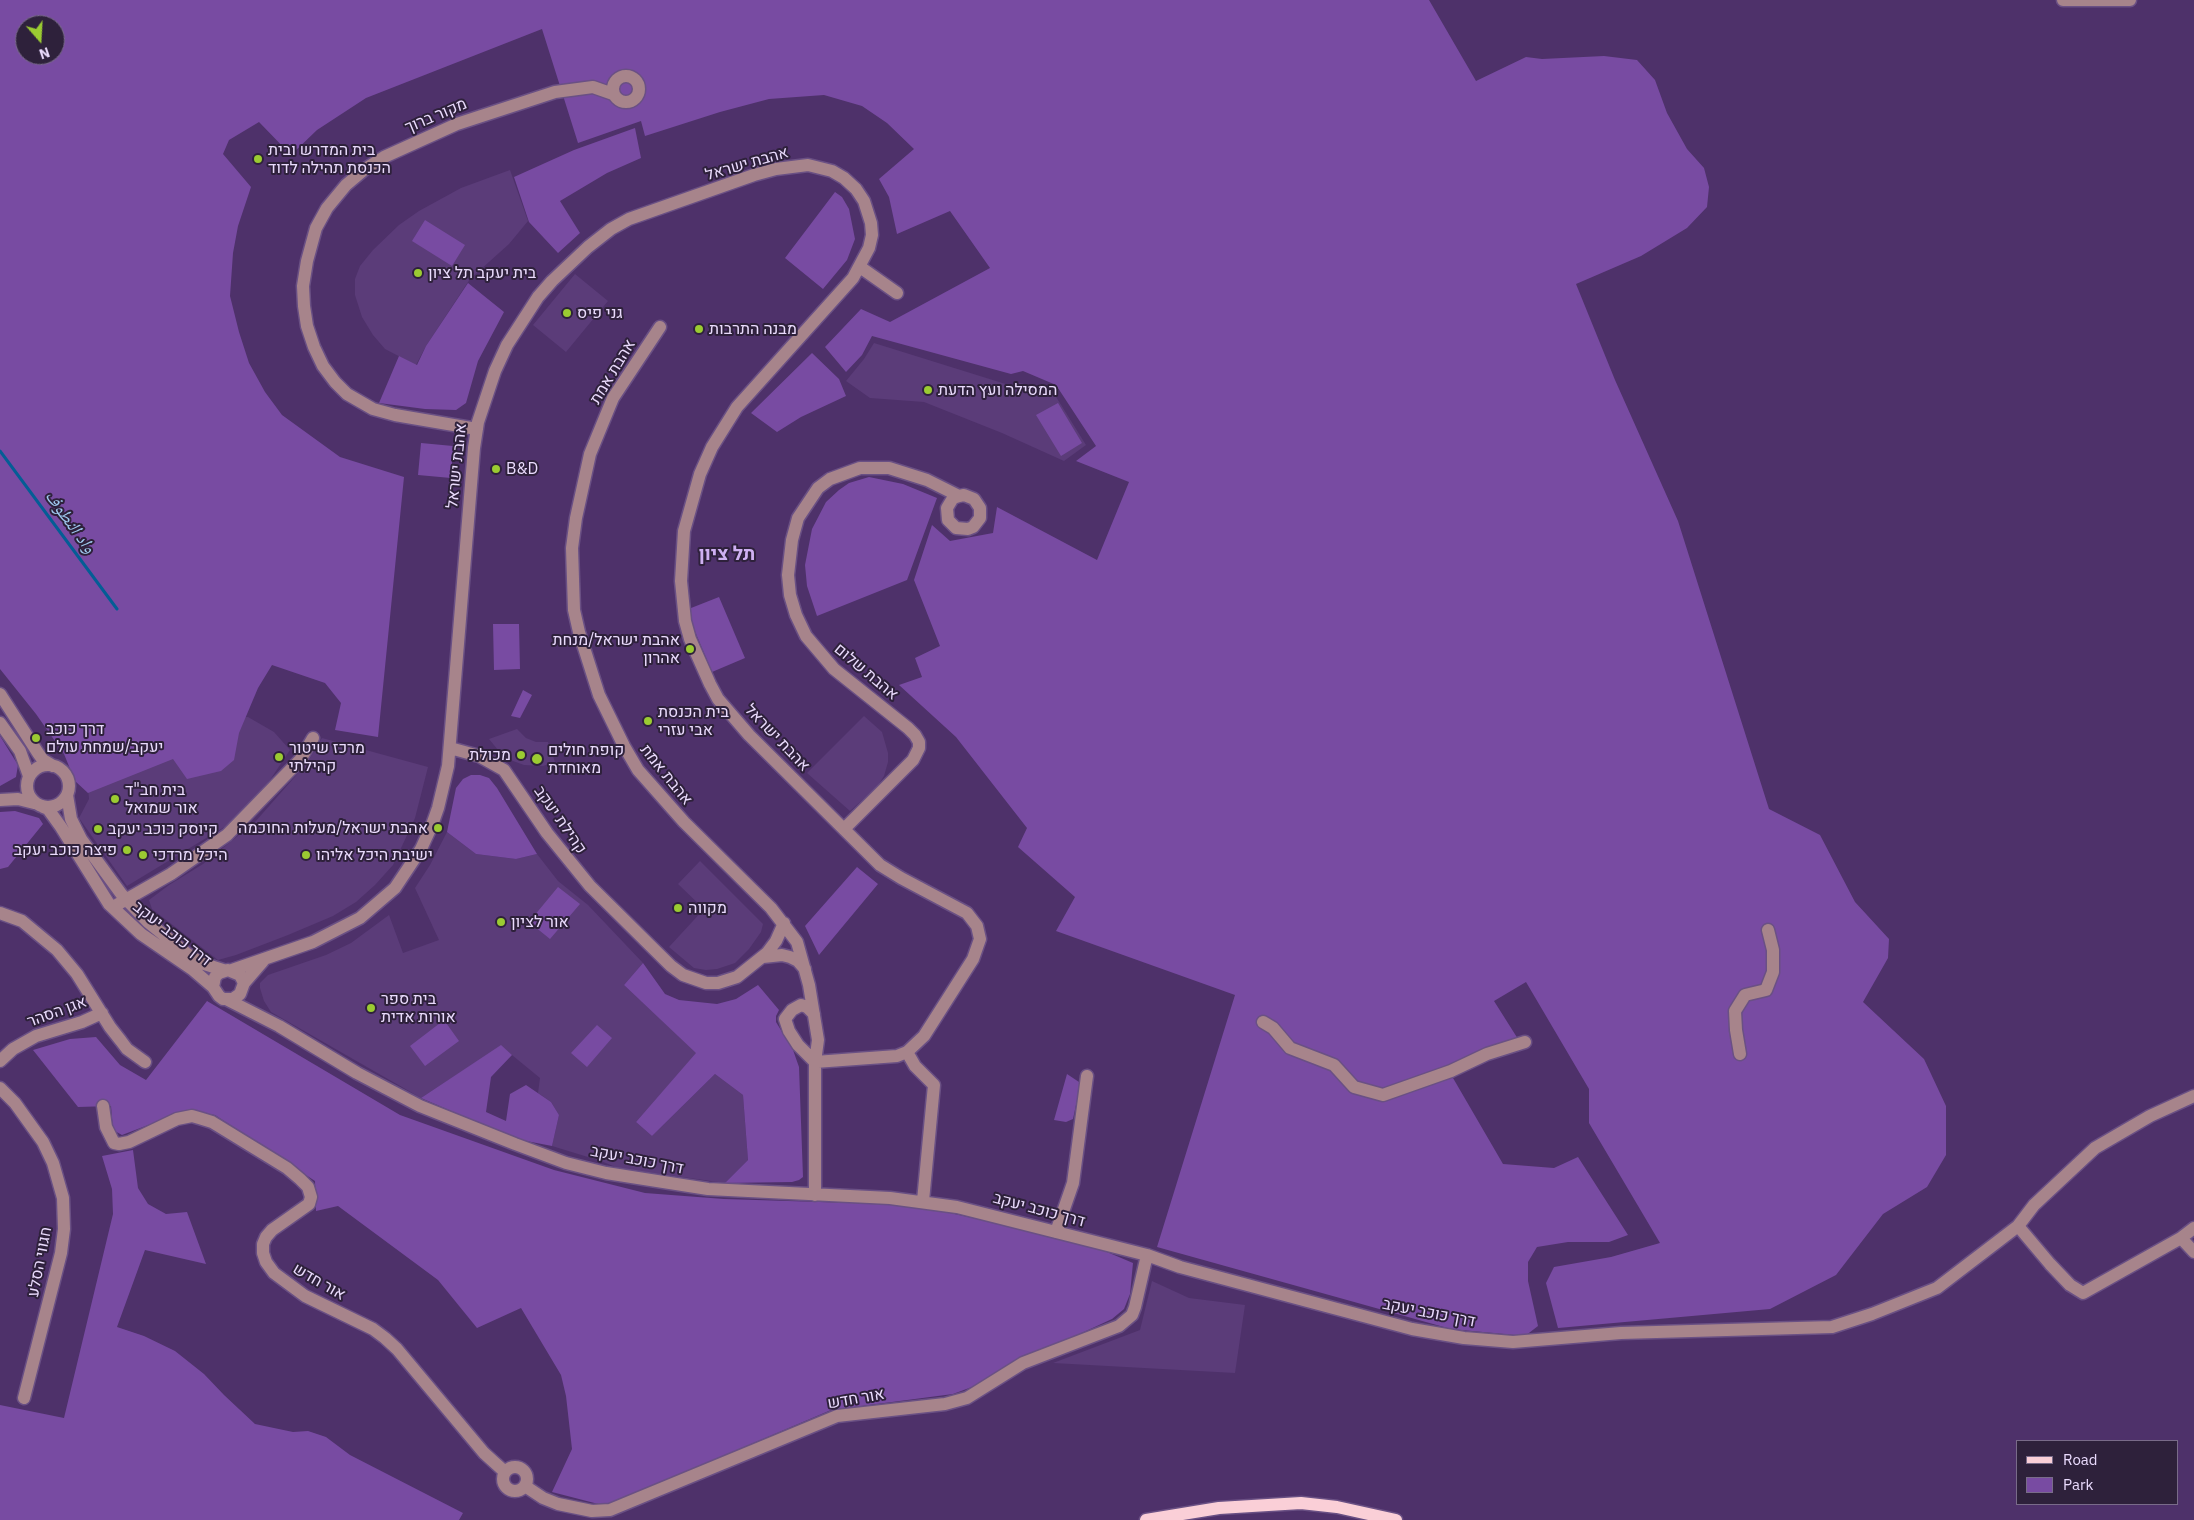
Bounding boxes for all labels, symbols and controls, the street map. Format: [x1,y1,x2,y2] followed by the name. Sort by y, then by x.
[15,15,65,65] north arrow
[37,43,52,63] text: N
[402,94,470,138] street label: מקור ברוך
[268,140,391,178] place label: בית המדרש ובית הכנסת תהילה לדוד
[703,143,791,185] street label: אהבת ישראל
[252,153,264,165] marker: בית המדרש ובית הכנסת תהילה לדוד
[428,263,536,283] place label: בית יעקב תל ציון
[412,267,424,279] marker: בית יעקב תל ציון
[577,303,623,323] place label: גני פיס
[561,307,573,319] marker: גני פיס
[709,319,797,339] place label: מבנה התרבות
[693,323,705,335] marker: מבנה התרבות
[586,336,640,408] street label: אהבת אמת
[938,380,1057,400] place label: המסילה ועץ הדעת
[922,384,934,396] marker: המסילה ועץ הדעת
[443,422,471,510] street label: אהבת ישראל
[506,459,538,479] place label: B&D
[490,463,502,475] marker: B&D
[40,486,100,558] water label: واد النطوف
[699,544,755,566] district label: תל ציון
[552,630,680,668] place label: אהבת ישראל/מנחת אהרון
[830,640,902,704] street label: אהבת שלום
[684,643,696,655] marker: אהבת ישראל/מנחת אהרון
[740,700,814,776] street label: אהבת ישראל
[658,702,729,740] place label: בית הכנסת אבי עזרי
[642,715,654,727] marker: בית הכנסת אבי עזרי
[46,719,163,757] place label: דרך כוכב יעקב/שמחת עולם
[30,732,42,744] marker: דרך כוכב יעקב/שמחת עולם
[289,738,365,776] place label: מרכז שיטור קהילתי
[548,740,624,778] place label: קופת חולים מאוחדת
[636,741,696,809] street label: אהבת אמת
[469,745,511,765] place label: מכולת
[515,749,527,761] marker: מכולת
[273,751,285,763] marker: מרכז שיטור קהילתי
[530,752,544,766] marker: קופת חולים מאוחדת
[125,780,198,818] place label: בית חב"ד אור שמואל
[530,782,590,858] street label: קהילת יעקב
[109,793,121,805] marker: בית חב"ד אור שמואל
[238,818,428,838] place label: אהבת ישראל/מעלות החוכמה
[108,819,218,839] place label: קיוסק כוכב יעקב
[432,822,444,834] marker: אהבת ישראל/מעלות החוכמה
[92,823,104,835] marker: קיוסק כוכב יעקב
[14,840,117,860] place label: פיצה כוכב יעקב
[121,844,133,856] marker: פיצה כוכב יעקב
[153,845,228,865] place label: היכל מרדכי
[316,845,433,865] place label: ישיבת היכל אליהו
[137,849,149,861] marker: היכל מרדכי
[300,849,312,861] marker: ישיבת היכל אליהו
[129,897,215,971] street label: דרך כוכב יעקב
[688,898,727,918] place label: מקווה
[672,902,684,914] marker: מקווה
[511,912,569,932] place label: אור לציון
[495,916,507,928] marker: אור לציון
[381,989,456,1027] place label: בית ספר אורות אדית
[25,992,89,1032] street label: אגן הסהר
[365,1002,377,1014] marker: בית ספר אורות אדית
[589,1142,685,1178] street label: דרך כוכב יעקב
[991,1189,1087,1231] street label: דרך כוכב יעקב
[24,1225,56,1299] street label: חגווי הסלע
[289,1259,349,1305] street label: אור חדש
[1381,1295,1477,1331] street label: דרך כוכב יעקב
[826,1385,886,1413] street label: אור חדש
[2016,1440,2179,1505] legend
[2063,1450,2098,1469] text: Road
[2063,1475,2093,1494] text: Park

